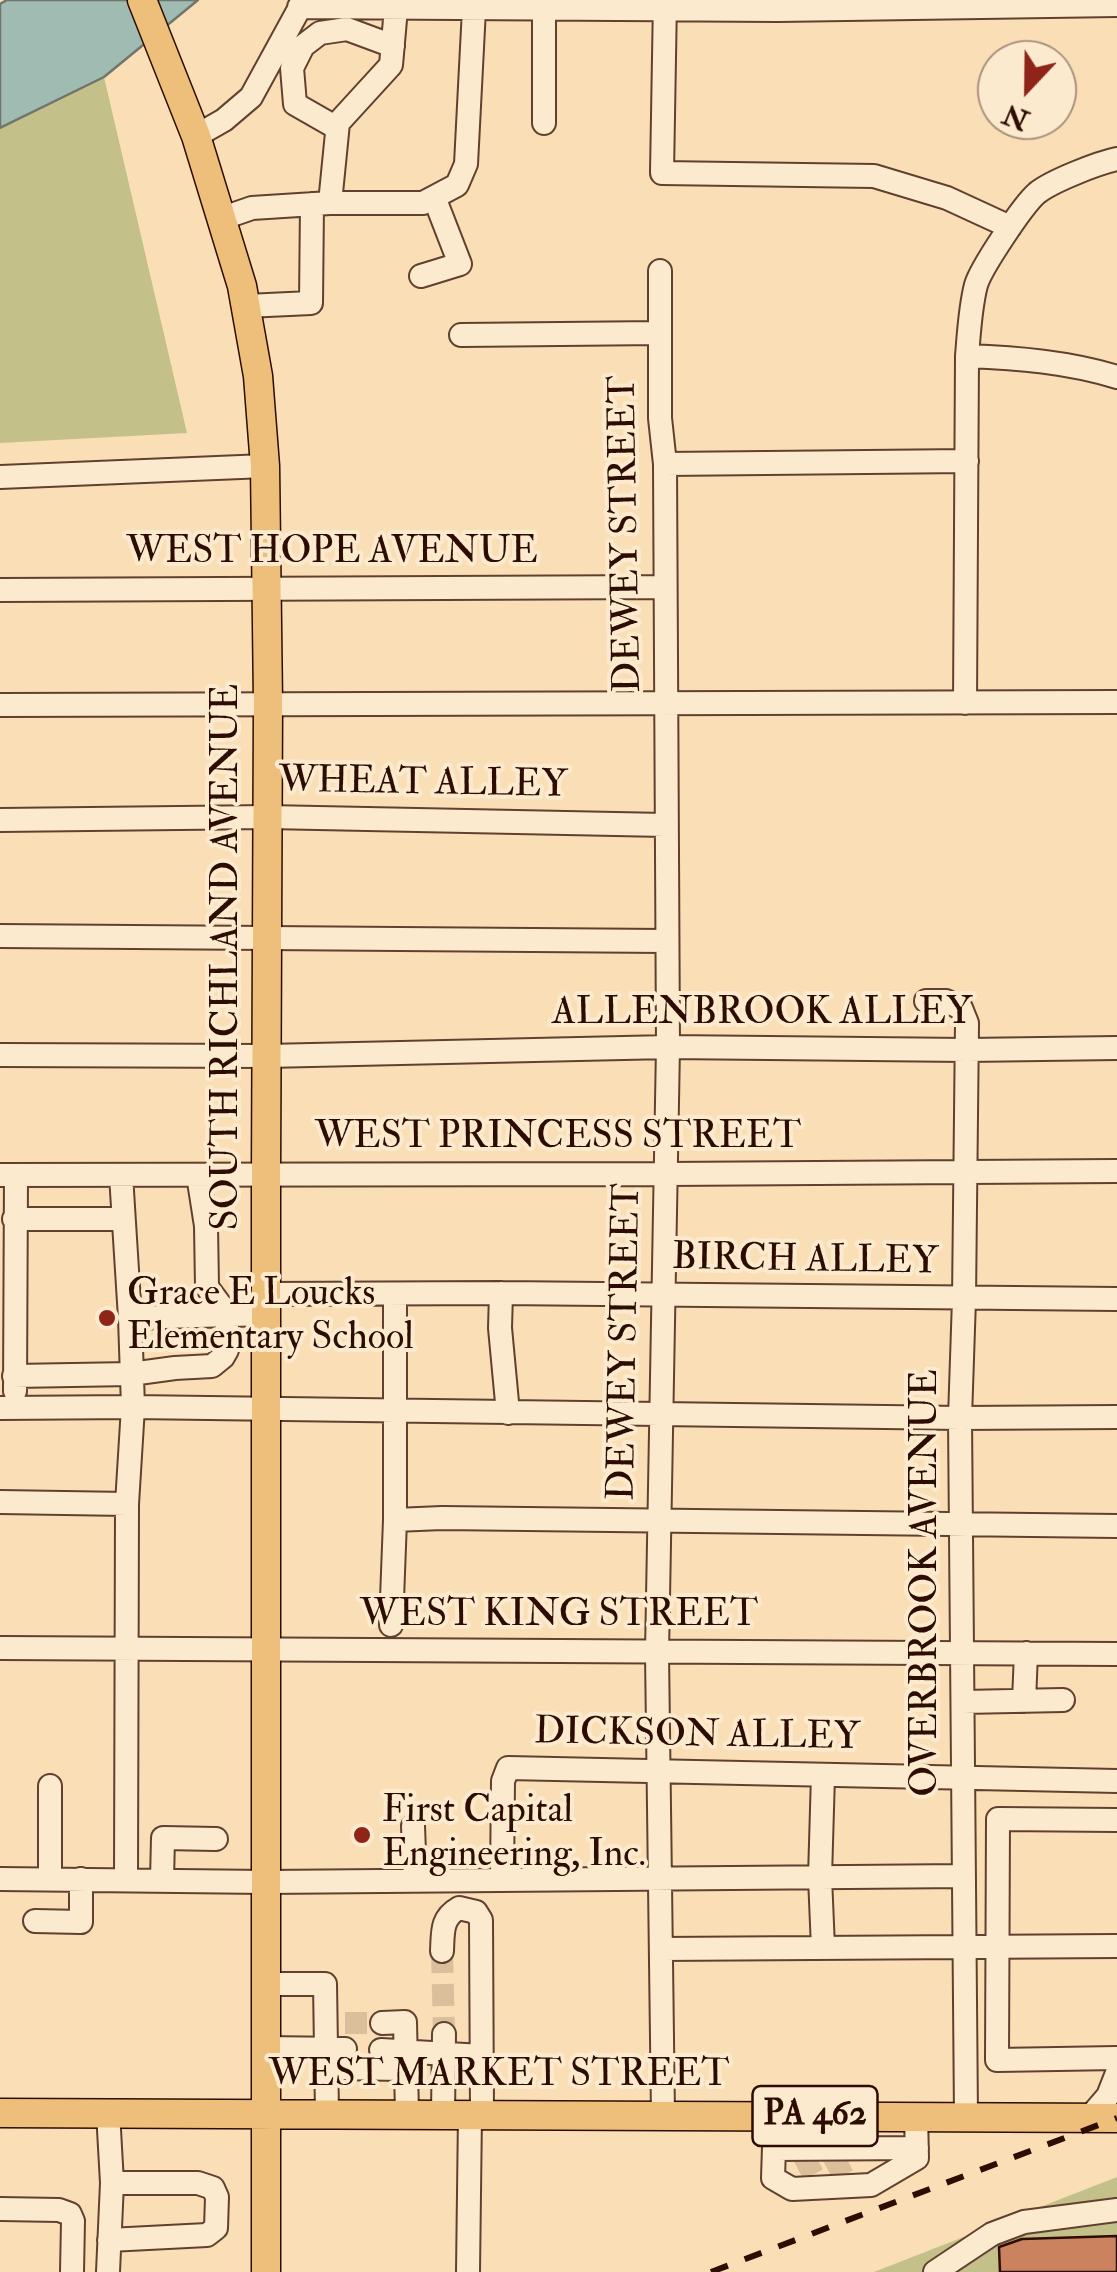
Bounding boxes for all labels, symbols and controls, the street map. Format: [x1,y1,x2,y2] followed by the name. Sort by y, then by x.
[977,40,1077,140] north arrow
[998,96,1035,137] text: N
[602,375,654,693] street label: DEWEY STREET
[126,531,538,577] street label: WEST HOPE AVENUE
[206,684,252,1230] street label: SOUTH RICHLAND AVENUE
[278,760,568,810] street label: WHEAT ALLEY
[552,992,972,1038] street label: ALLENBROOK ALLEY
[315,1116,801,1162] street label: WEST PRINCESS STREET
[601,1183,653,1501] street label: DEWEY STREET
[671,1237,939,1287] street label: BIRCH ALLEY
[127,1273,414,1362] place label: Grace E Loucks Elementary School
[96,1307,118,1329] marker: Grace E Loucks Elementary School
[905,1369,951,1797] street label: OVERBROOK AVENUE
[360,1594,758,1640] street label: WEST KING STREET
[534,1711,860,1763] street label: DICKSON ALLEY
[382,1790,646,1880] place label: First Capital Engineering, Inc.
[351,1824,373,1846] marker: First Capital Engineering, Inc.
[268,2054,730,2100] street label: WEST MARKET STREET
[752,2086,878,2146] road number: PA 462

